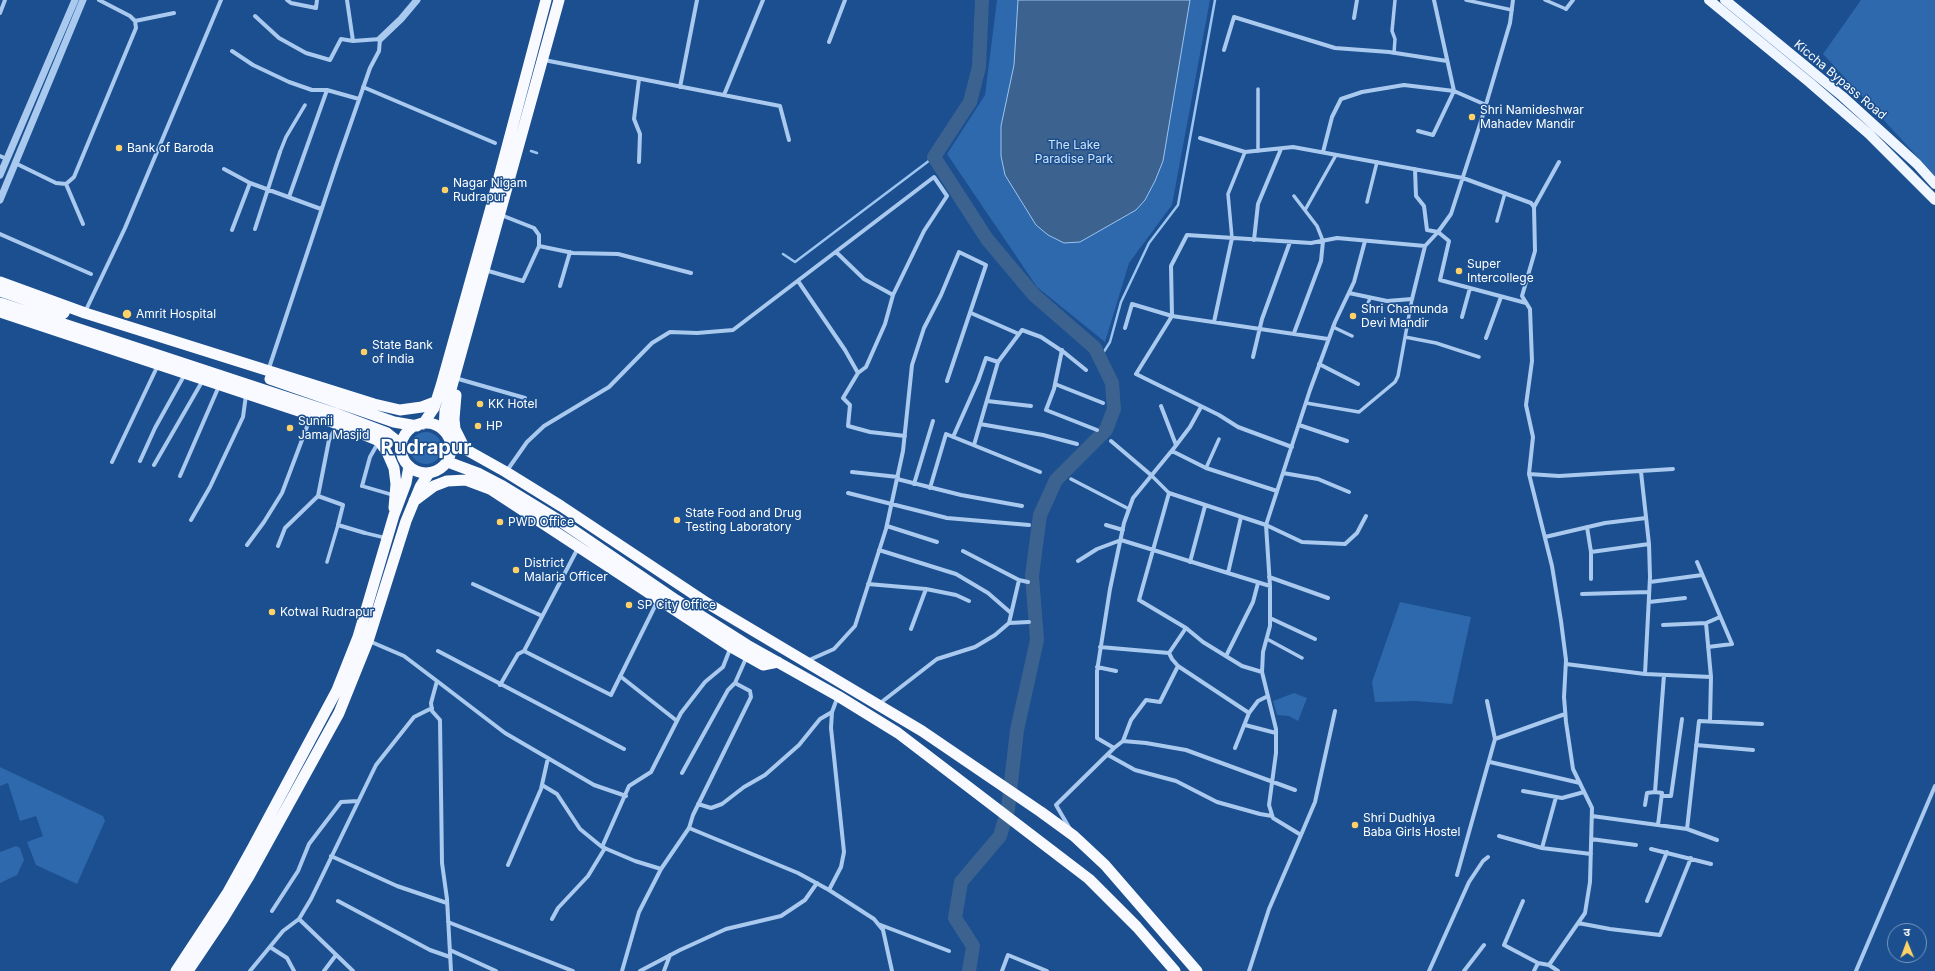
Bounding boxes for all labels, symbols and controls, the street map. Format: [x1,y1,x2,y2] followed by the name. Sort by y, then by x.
[1791,37,1889,123] street label: Kiccha Bypass Road
[1480,103,1584,131] place label: Shri Namideshwar Mahadev Mandir
[1467,112,1477,122] marker: Shri Namideshwar Mahadev Mandir
[1035,138,1113,166] park label: The Lake Paradise Park
[127,141,214,155] place label: Bank of Baroda
[114,143,124,153] marker: Bank of Baroda
[453,176,527,204] place label: Nagar Nigam Rudrapur
[440,185,450,195] marker: Nagar Nigam Rudrapur
[1467,257,1534,285] place label: Super Intercollege
[1454,266,1464,276] marker: Super Intercollege
[1361,302,1448,330] place label: Shri Chamunda Devi Mandir
[136,307,216,321] place label: Amrit Hospital
[121,308,133,320] marker: Amrit Hospital
[1348,311,1358,321] marker: Shri Chamunda Devi Mandir
[372,338,433,366] place label: State Bank of India
[359,347,369,357] marker: State Bank of India
[488,397,537,411] place label: KK Hotel
[475,399,485,409] marker: KK Hotel
[298,414,369,442] place label: Sunnii Jama Masjid
[486,419,503,433] place label: HP
[473,421,483,431] marker: HP
[285,423,295,433] marker: Sunnii Jama Masjid
[381,436,471,460] district label: Rudrapur
[685,506,802,534] place label: State Food and Drug Testing Laboratory
[508,515,574,529] place label: PWD Office
[672,515,682,525] marker: State Food and Drug Testing Laboratory
[495,517,505,527] marker: PWD Office
[524,556,608,584] place label: District Malaria Officer
[511,565,521,575] marker: District Malaria Officer
[637,598,716,612] place label: SP City Office
[624,600,634,610] marker: SP City Office
[280,605,374,619] place label: Kotwal Rudrapur
[267,607,277,617] marker: Kotwal Rudrapur
[1363,811,1461,839] place label: Shri Dudhiya Baba Girls Hostel
[1350,820,1360,830] marker: Shri Dudhiya Baba Girls Hostel
[1887,923,1927,963] north arrow
[1903,925,1910,939] text: उ

